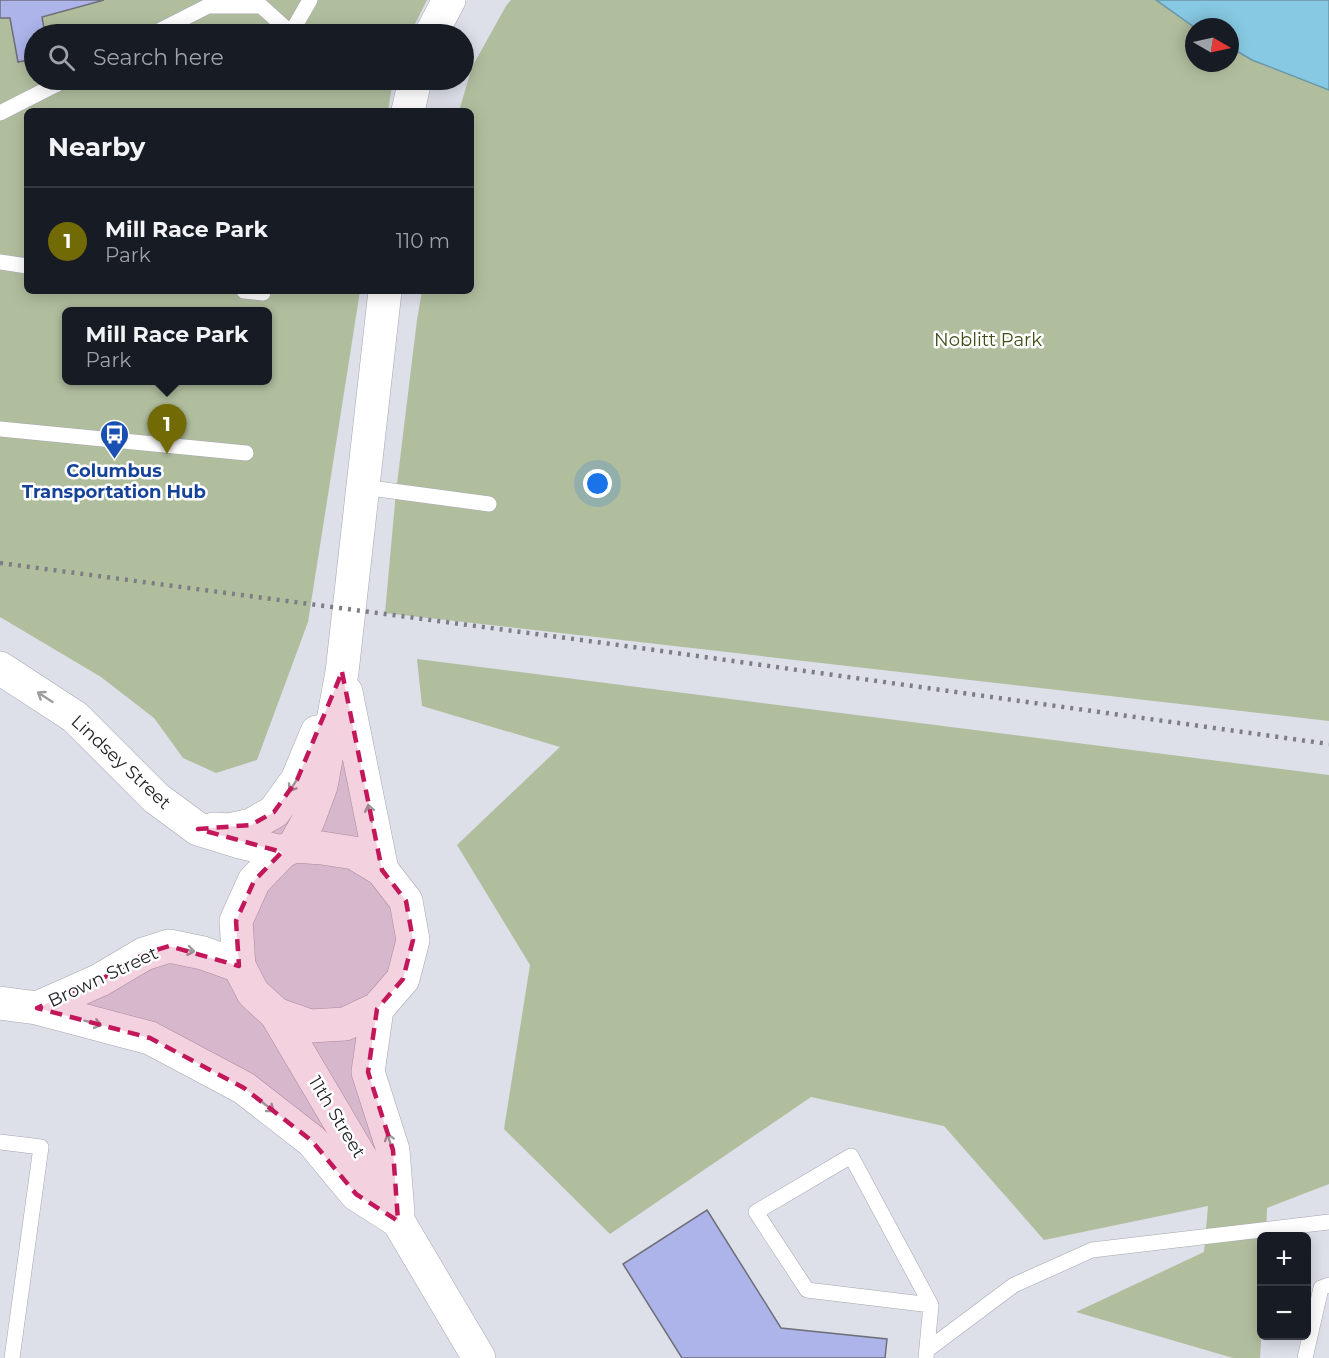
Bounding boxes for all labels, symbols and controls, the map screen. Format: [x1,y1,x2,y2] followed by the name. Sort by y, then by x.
[1185,18,1239,72] north arrow
[24,24,474,90] search box
[45,41,78,74] icon: search
[93,44,224,71] text: Search here
[48,131,145,163] text: Nearby
[105,216,268,243] text: Mill Race Park
[64,229,71,253] text: 1
[396,229,450,253] text: 110 m
[105,243,151,267] text: Park
[62,307,272,385] popup
[86,321,248,348] text: Mill Race Park
[934,329,1042,351] park label: Noblitt Park
[86,348,131,372] text: Park
[148,404,186,454] pin: 1
[98,418,130,460] bus stop icon: Columbus Transportation Hub
[22,460,206,503] place label: Columbus Transportation Hub
[583,469,612,498] your location
[37,691,54,703] one-way arrow
[67,710,175,814] street label: Lindsey Street
[288,775,300,792] one-way arrow
[364,803,375,823] one-way arrow
[45,942,161,1012] street label: Brown Street
[175,944,195,955] one-way arrow
[83,1017,102,1029] one-way arrow
[304,1072,370,1162] street label: 11th Street
[259,1100,275,1112] one-way arrow
[384,1133,395,1152] one-way arrow
[1257,1232,1311,1340] map controls
[1257,1232,1311,1286] button: +
[1257,1286,1311,1340] button: −

